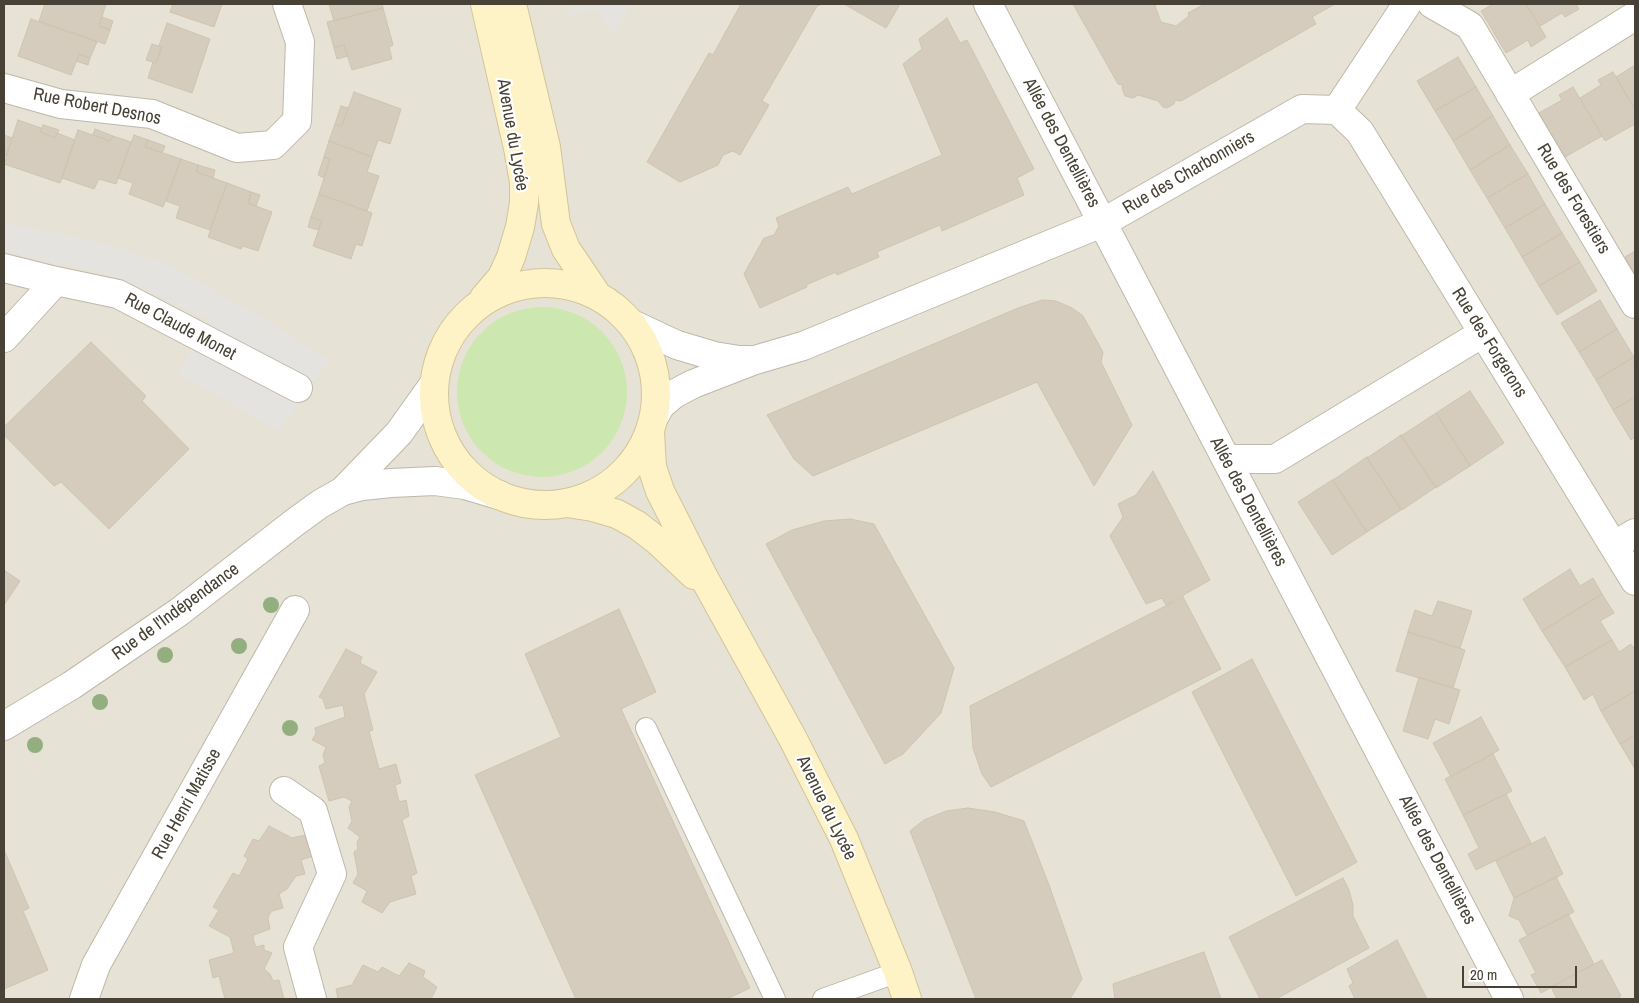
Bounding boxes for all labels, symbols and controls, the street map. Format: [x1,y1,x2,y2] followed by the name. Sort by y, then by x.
[1018,75,1104,211] street label: Allée des Dentellières
[492,77,532,193] street label: Avenue du Lycée
[31,84,163,130] street label: Rue Robert Desnos
[1119,127,1259,219] street label: Rue des Charbonniers
[1532,140,1614,258] street label: Rue des Forestiers
[1447,284,1531,402] street label: Rue des Forgerons
[121,289,239,365] street label: Rue Claude Monet
[1205,434,1291,570] street label: Allée des Dentellières
[108,559,244,665] street label: Rue de l'Indépendance
[148,745,226,863] street label: Rue Henri Matisse
[791,752,861,864] street label: Avenue du Lycée
[1394,792,1480,928] street label: Allée des Dentellières
[1464,956,1579,988] scale bar
[1470,964,1497,985] text: 20 m

